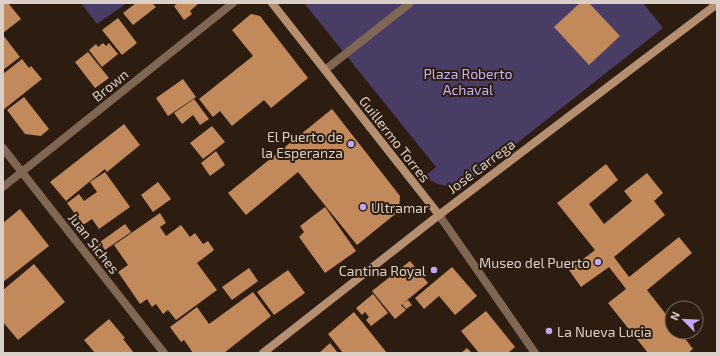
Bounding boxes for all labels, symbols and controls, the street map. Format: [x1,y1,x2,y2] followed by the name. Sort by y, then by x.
[88,65,132,105] street label: Brown
[424,65,513,98] park label: Plaza Roberto Achaval
[356,92,434,186] street label: Guillermo Torres
[261,128,343,161] place label: El Puerto de la Esperanza
[444,135,518,197] street label: José Carrega
[346,139,356,149] marker: El Puerto de la Esperanza
[371,199,429,216] place label: Ultramar
[358,202,368,212] marker: Ultramar
[65,209,123,277] street label: Juan Siches
[479,254,590,271] place label: Museo del Puerto
[593,257,603,267] marker: Museo del Puerto
[339,262,427,279] place label: Cantina Royal
[429,265,439,275] marker: Cantina Royal
[664,300,704,340] north arrow
[667,309,682,322] text: N
[557,323,652,340] place label: La Nueva Lucia
[544,326,554,336] marker: La Nueva Lucia

